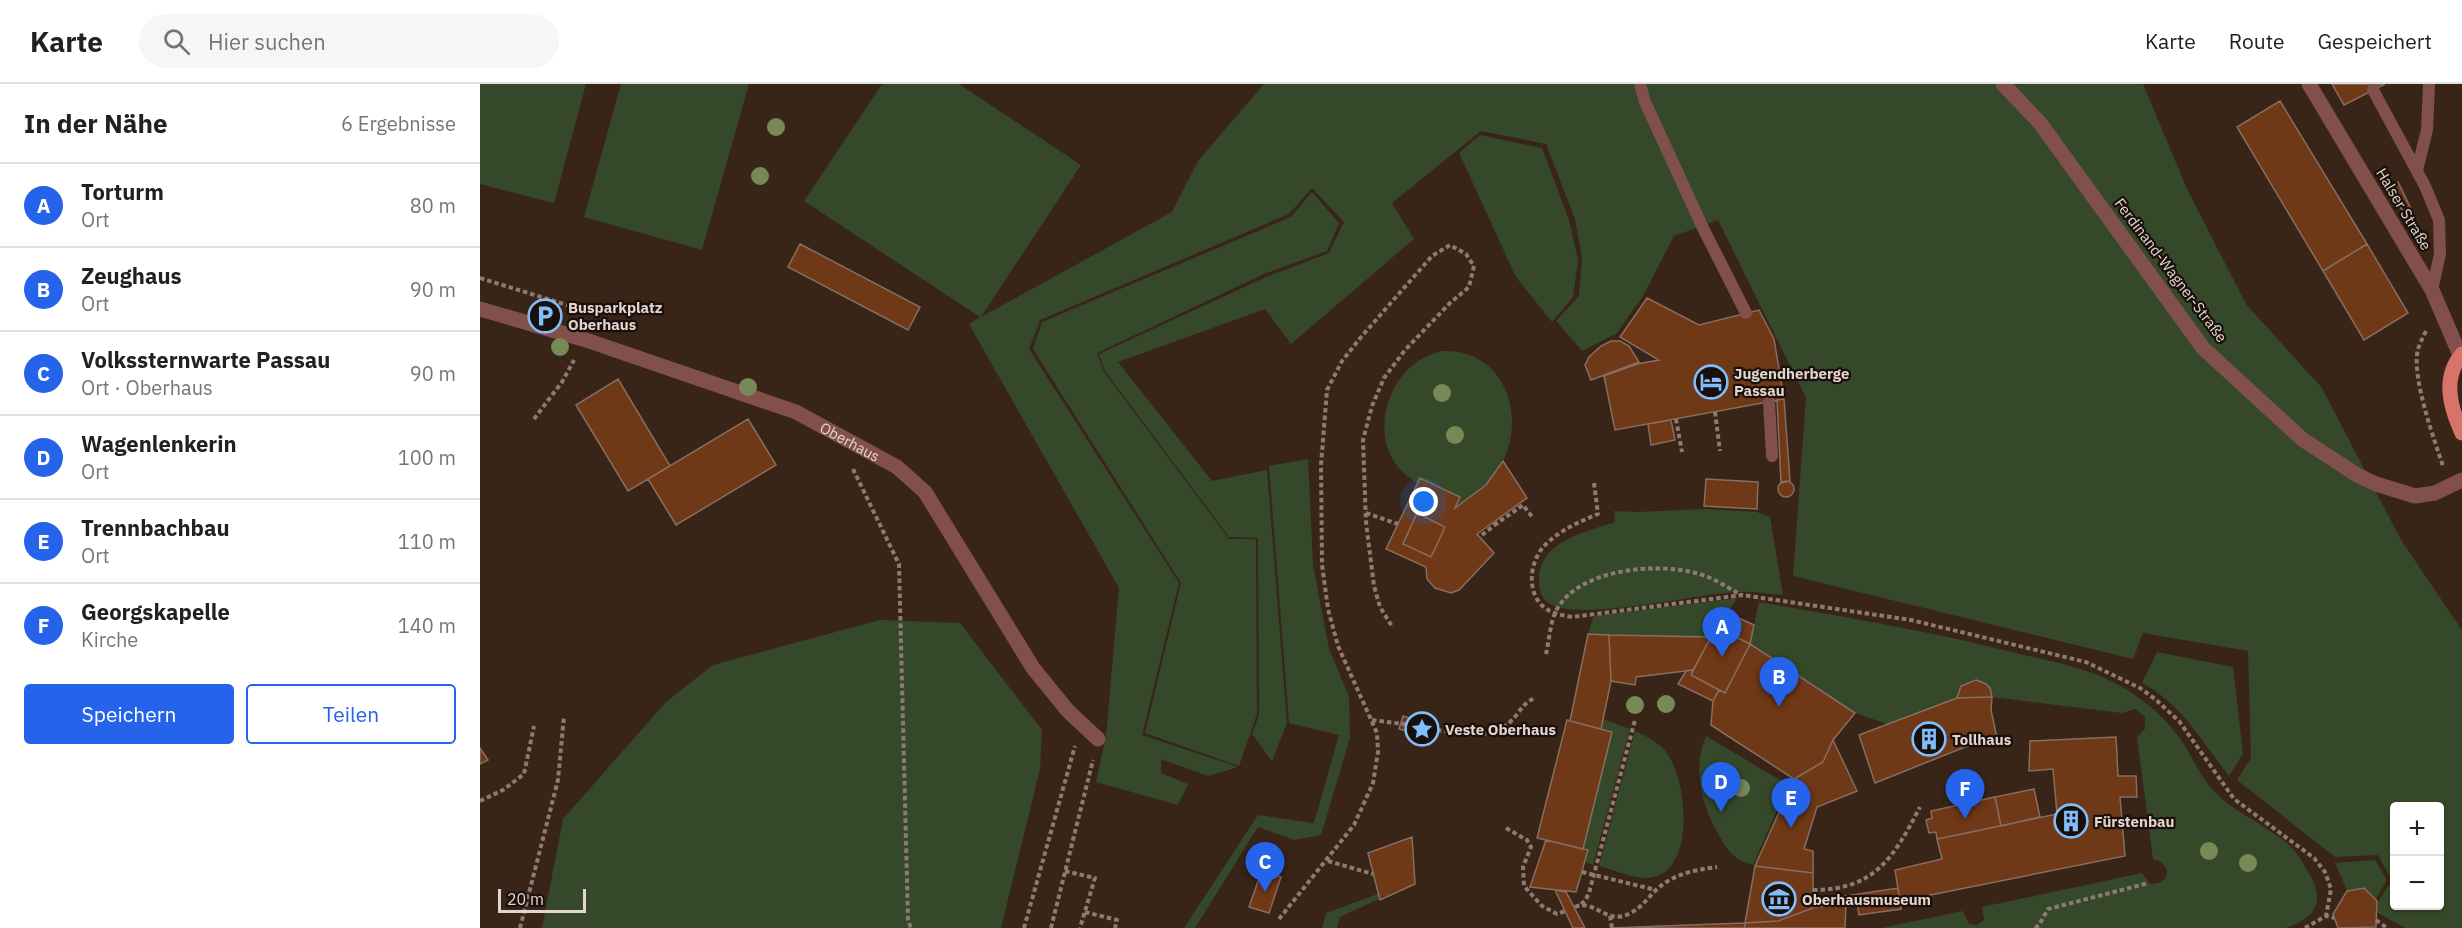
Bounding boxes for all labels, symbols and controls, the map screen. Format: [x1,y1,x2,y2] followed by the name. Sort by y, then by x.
[139,14,559,68] search box
[30,23,103,60] text: Karte
[160,25,193,58] icon: search
[208,27,326,56] text: Hier suchen
[2145,27,2196,55] text: Karte
[2229,27,2285,55] text: Route
[2318,27,2432,55] text: Gespeichert
[24,106,168,140] text: In der Nähe
[341,110,456,137] text: 6 Ergebnisse
[2372,164,2436,254] street label: Halser Straße
[81,177,164,206] text: Torturm
[37,192,50,219] text: A
[410,192,456,219] text: 80 m
[2111,194,2231,346] street label: Ferdinand-Wagner-Straße
[81,206,110,233] text: Ort
[81,261,182,290] text: Zeughaus
[37,276,50,303] text: B
[410,276,456,303] text: 90 m
[81,290,110,317] text: Ort
[527,298,563,334] parking icon: Busparkplatz Oberhaus
[568,298,663,334] place label: Busparkplatz Oberhaus
[81,345,330,374] text: Volkssternwarte Passau
[37,360,50,387] text: C
[410,360,456,387] text: 90 m
[1693,364,1729,400] hotel icon: Jugendherberge Passau
[1734,364,1849,400] place label: Jugendherberge Passau
[81,374,213,401] text: Ort · Oberhaus
[817,417,883,465] street label: Oberhaus
[81,429,237,458] text: Wagenlenkerin
[37,444,50,471] text: D
[398,444,456,471] text: 100 m
[81,458,110,485] text: Ort
[1409,487,1438,516] your location
[81,513,230,542] text: Trennbachbau
[37,528,50,555] text: E
[398,528,456,555] text: 110 m
[81,542,110,569] text: Ort
[81,597,230,626] text: Georgskapelle
[1702,608,1742,657] pin: A
[38,612,49,639] text: F
[398,612,456,639] text: 140 m
[81,626,138,653] text: Kirche
[1760,658,1798,707] pin: B
[24,684,234,744] button: Speichern
[246,684,456,744] button: Teilen
[1404,711,1440,747] place icon: Veste Oberhaus
[1445,720,1556,739] place label: Veste Oberhaus
[1911,721,1947,757] building icon: Tollhaus
[1952,730,2012,749] place label: Tollhaus
[1702,762,1740,812] pin: D
[1946,770,1984,819] pin: F
[1772,778,1810,828] pin: E
[2390,802,2444,910] map controls
[2390,802,2444,856] button: +
[2053,803,2089,839] building icon: Fürstenbau
[2094,812,2175,831] place label: Fürstenbau
[1246,842,1284,892] pin: C
[2390,856,2444,910] button: −
[1761,881,1797,917] museum icon: Oberhausmuseum
[498,886,586,914] scale bar
[507,889,544,909] text: 20 m
[1802,890,1931,909] place label: Oberhausmuseum

